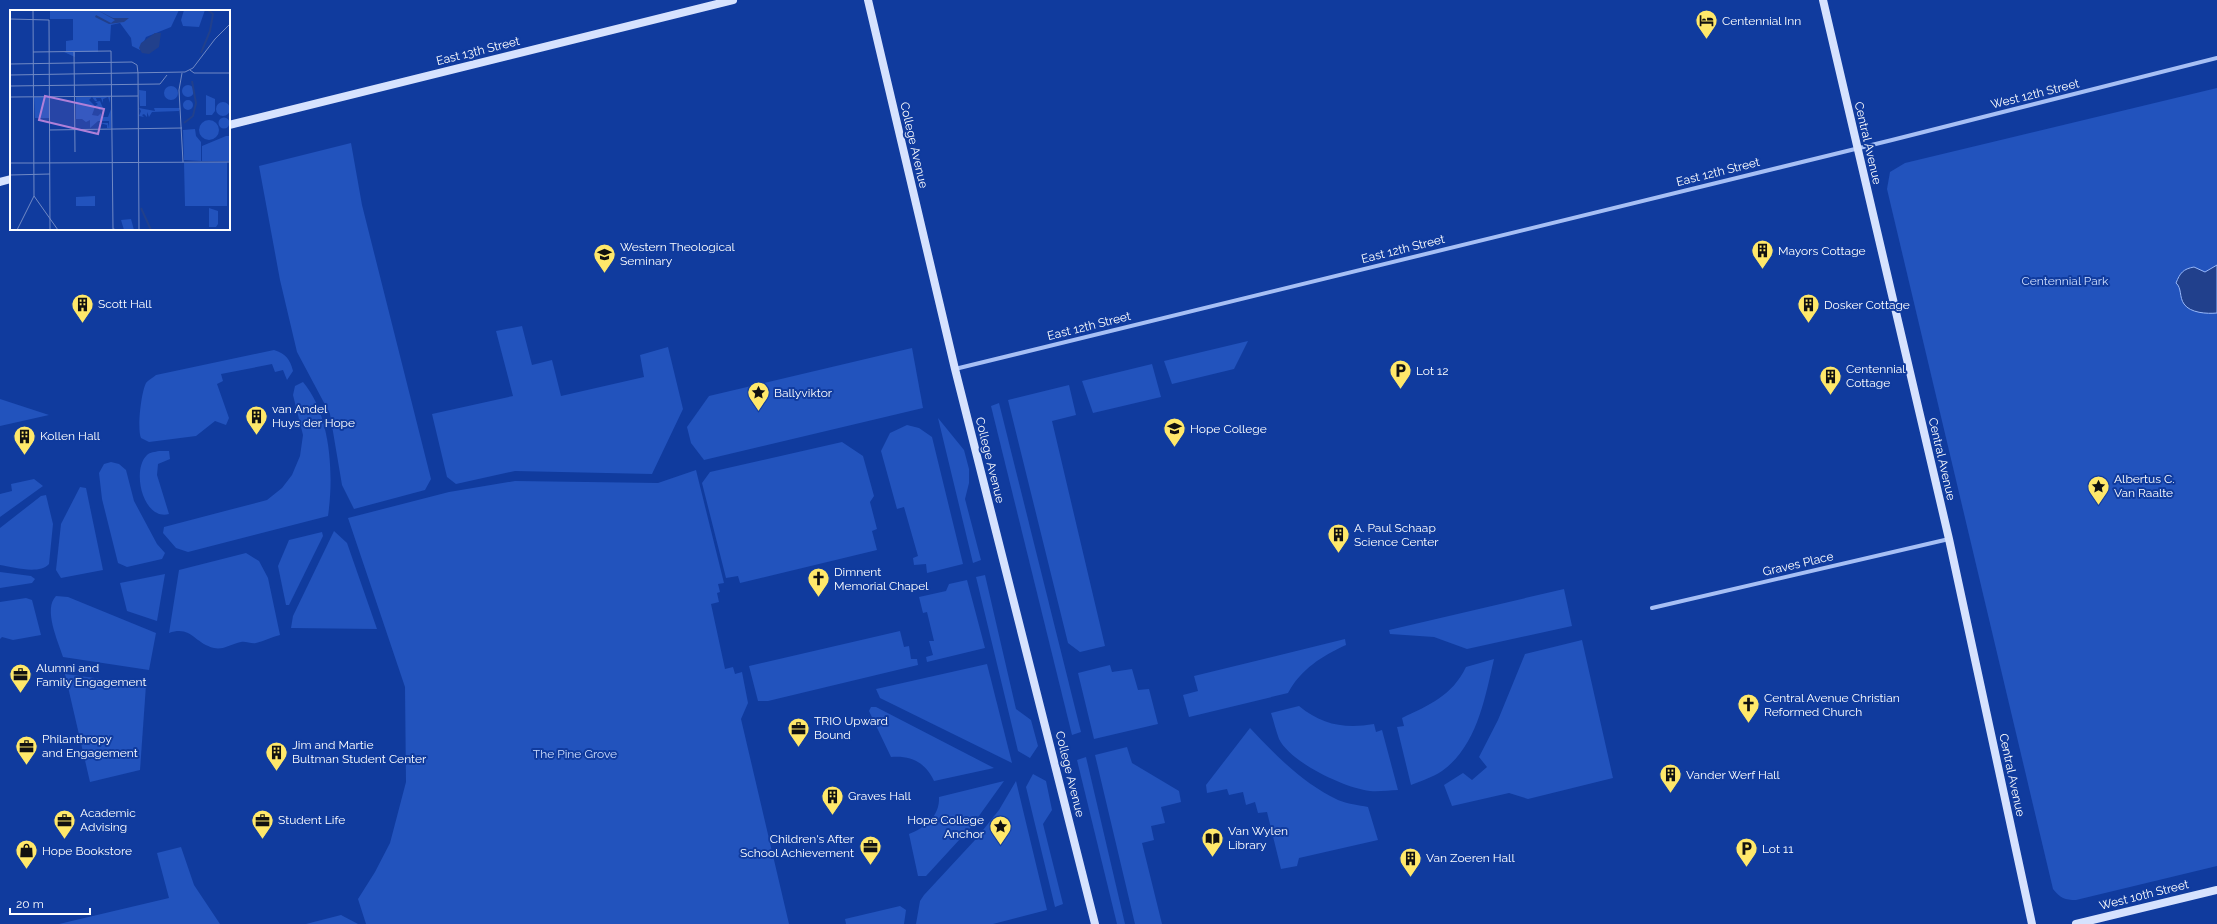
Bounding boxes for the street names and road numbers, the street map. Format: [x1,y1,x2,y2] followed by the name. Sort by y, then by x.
[435,34,521,68] street label: East 13th Street
[1989,76,2081,112] street label: West 12th Street
[897,100,931,190] street label: College Avenue
[1852,100,1884,186] street label: Central Avenue
[1675,155,1761,189] street label: East 12th Street
[1360,232,1446,266] street label: East 12th Street
[1046,309,1132,343] street label: East 12th Street
[973,416,1007,504] street label: College Avenue
[1926,416,1958,502] street label: Central Avenue
[1761,549,1835,579] street label: Graves Place
[1053,730,1087,818] street label: College Avenue
[1996,732,2028,818] street label: Central Avenue
[2098,877,2190,913] street label: West 10th Street

